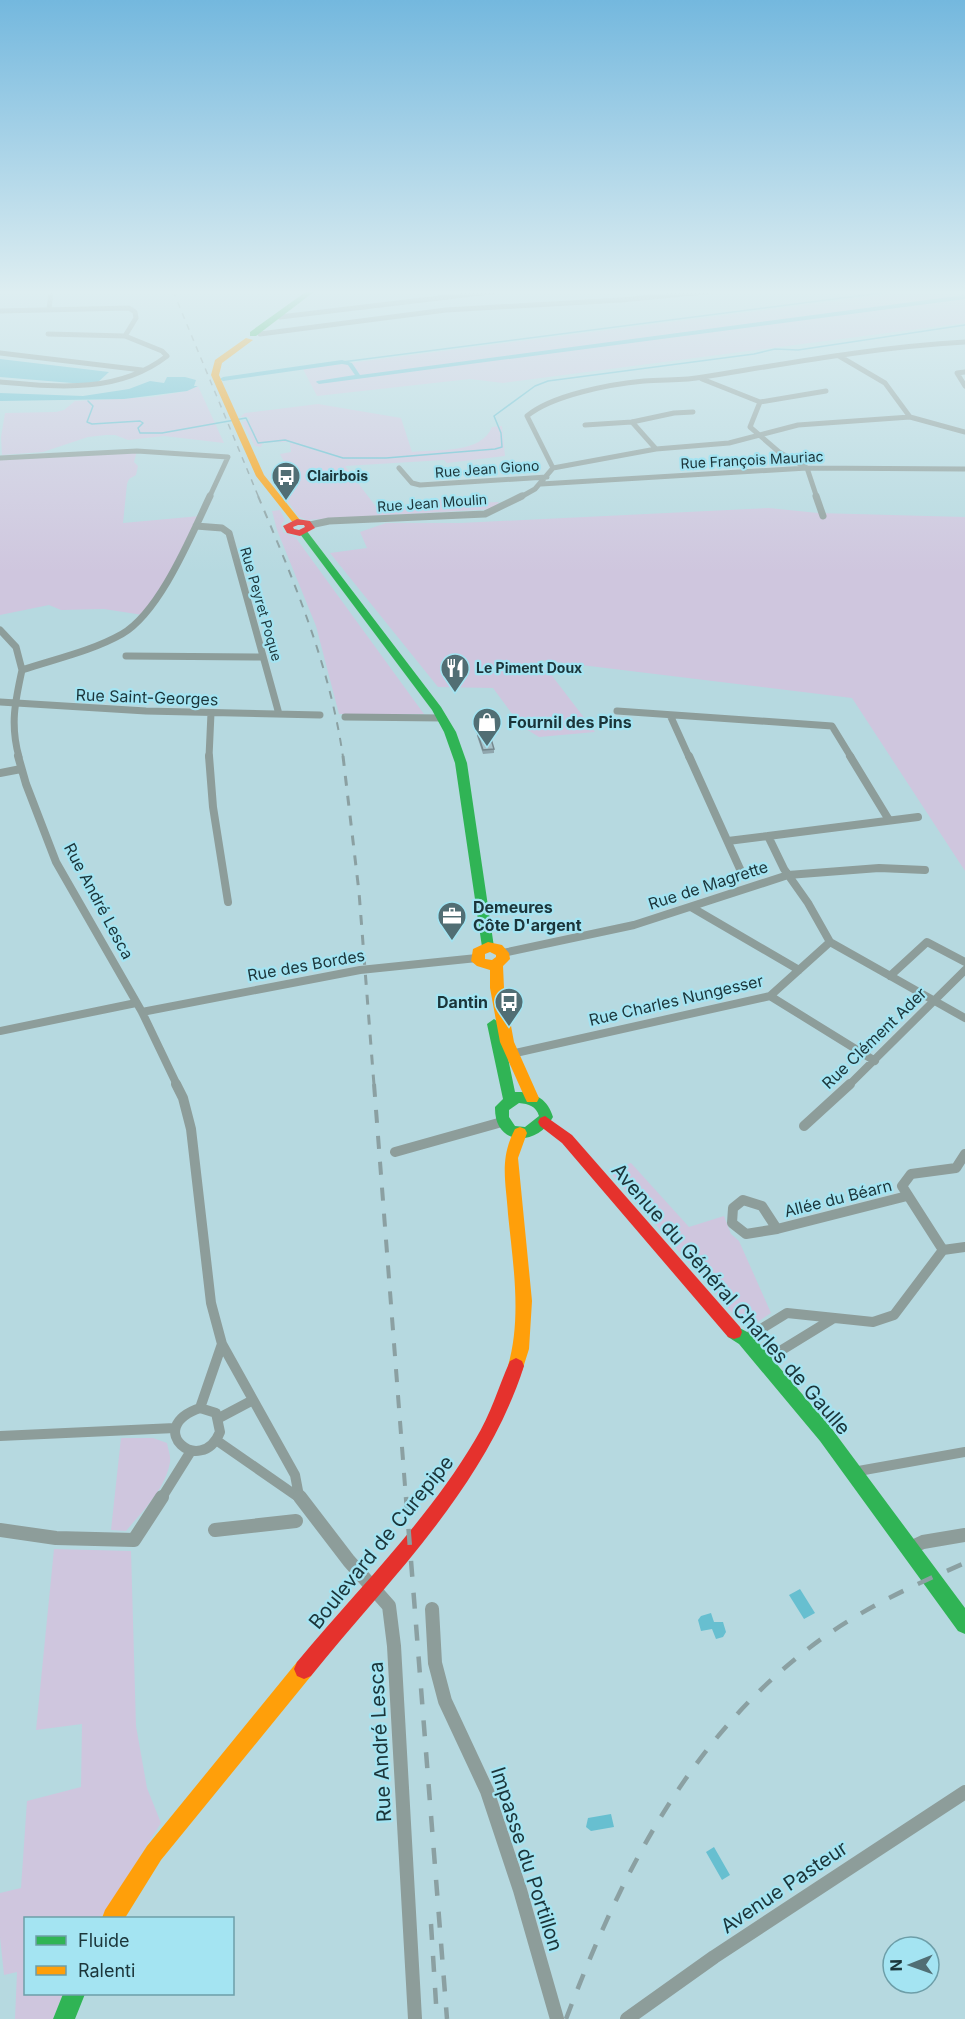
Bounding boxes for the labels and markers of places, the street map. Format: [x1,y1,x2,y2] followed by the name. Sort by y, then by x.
[270,460,302,502] bus stop icon: Clairbois
[307,467,368,484] place label: Clairbois
[439,652,471,694] restaurant icon: Le Piment Doux
[476,659,582,676] place label: Le Piment Doux
[471,706,503,748] shop icon: Fournil des Pins
[508,712,632,732] place label: Fournil des Pins
[473,897,582,935] place label: Demeures Côte D'argent
[436,900,468,942] office icon: Demeures Côte D'argent
[493,986,525,1028] bus stop icon: Dantin
[437,992,488,1012] place label: Dantin

